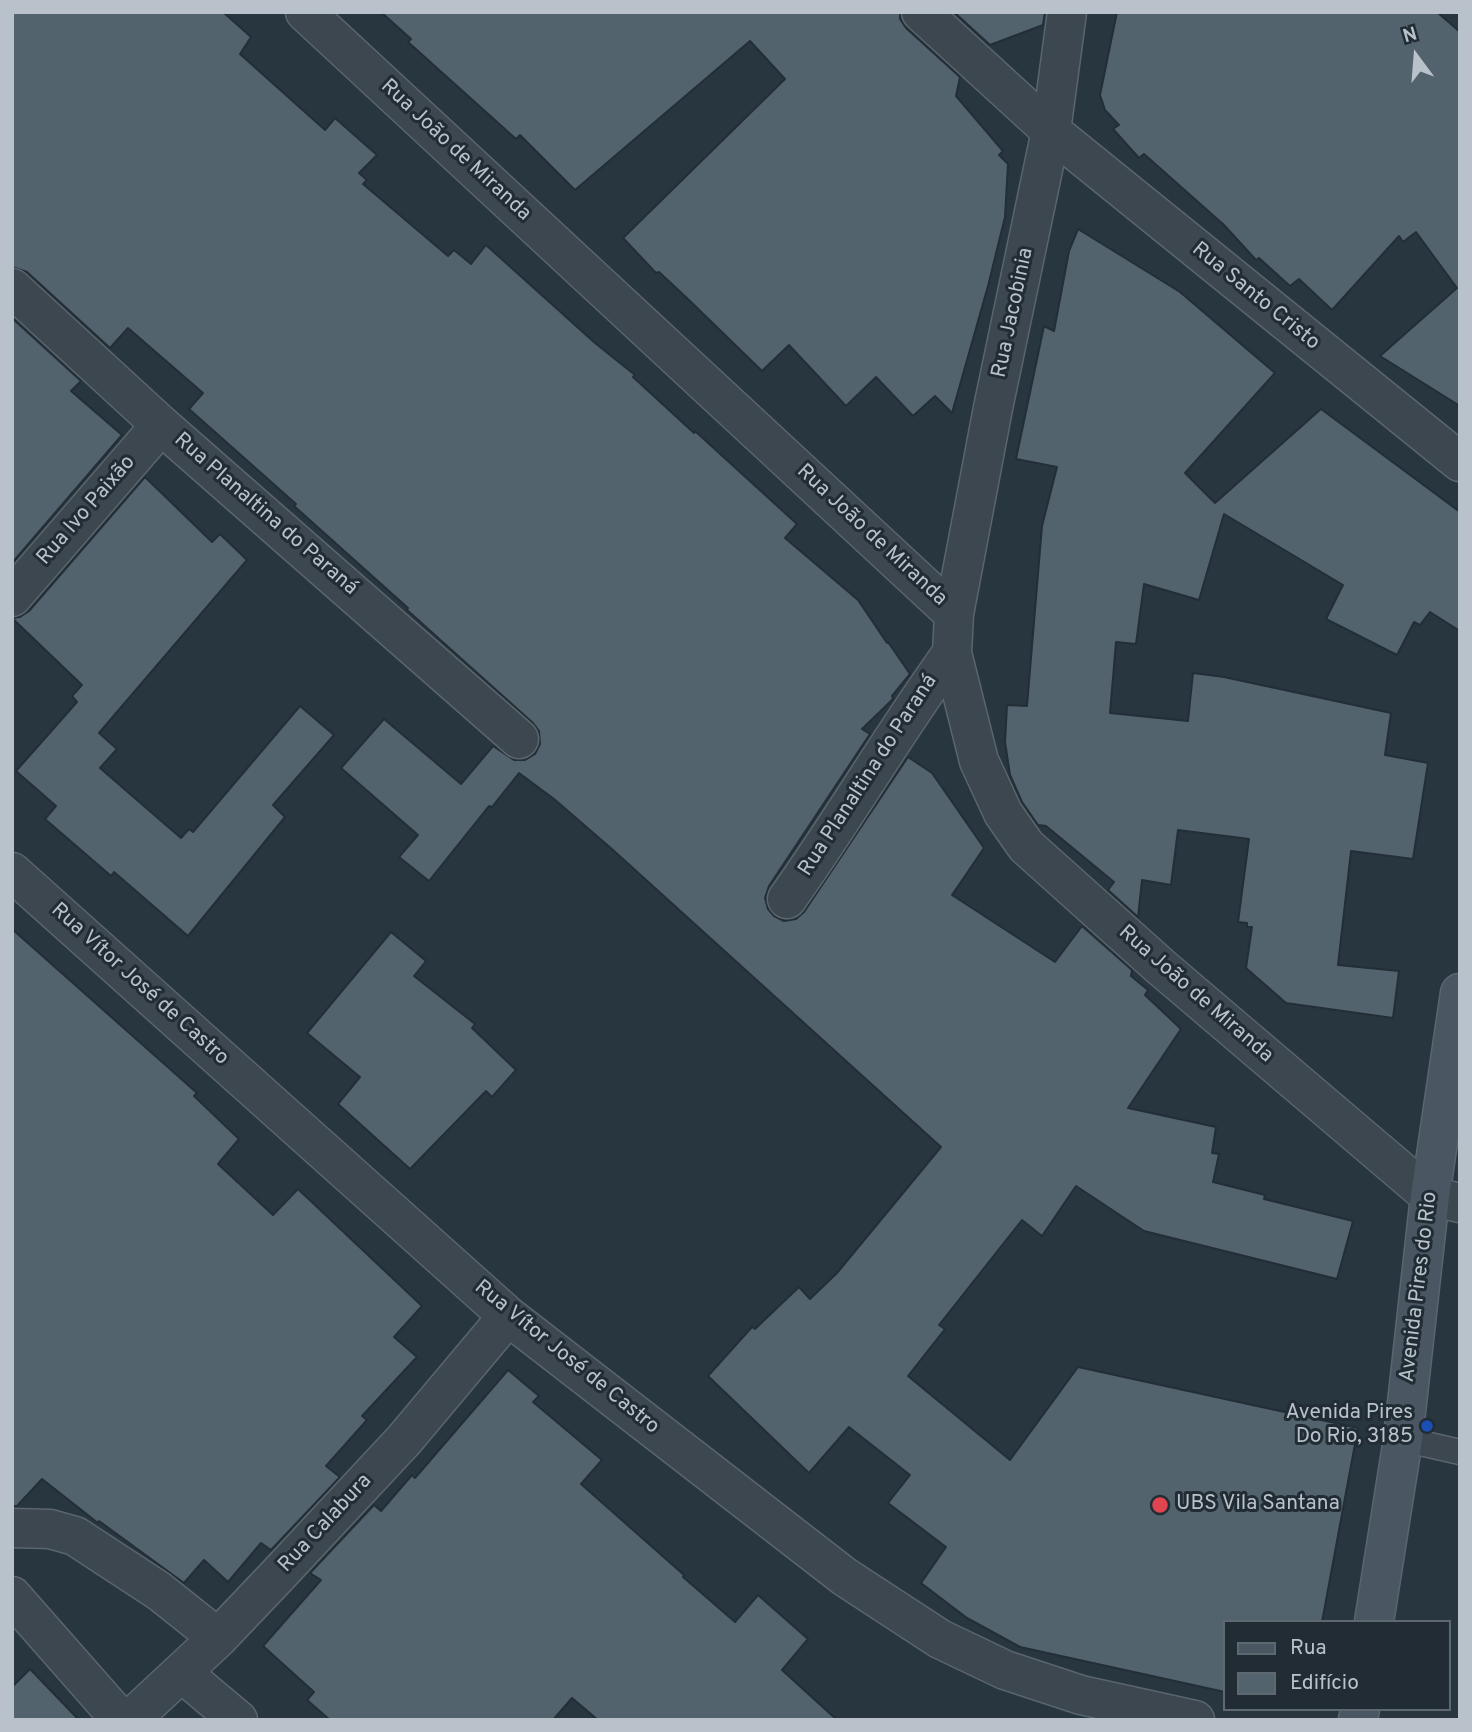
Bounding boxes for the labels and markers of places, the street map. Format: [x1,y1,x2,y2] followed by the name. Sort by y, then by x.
[1286,1401,1413,1451] place label: Avenida Pires Do Rio, 3185
[1419,1418,1435,1434] marker: Avenida Pires Do Rio, 3185
[1176,1492,1340,1518] place label: UBS Vila Santana
[1150,1495,1170,1515] marker: UBS Vila Santana

